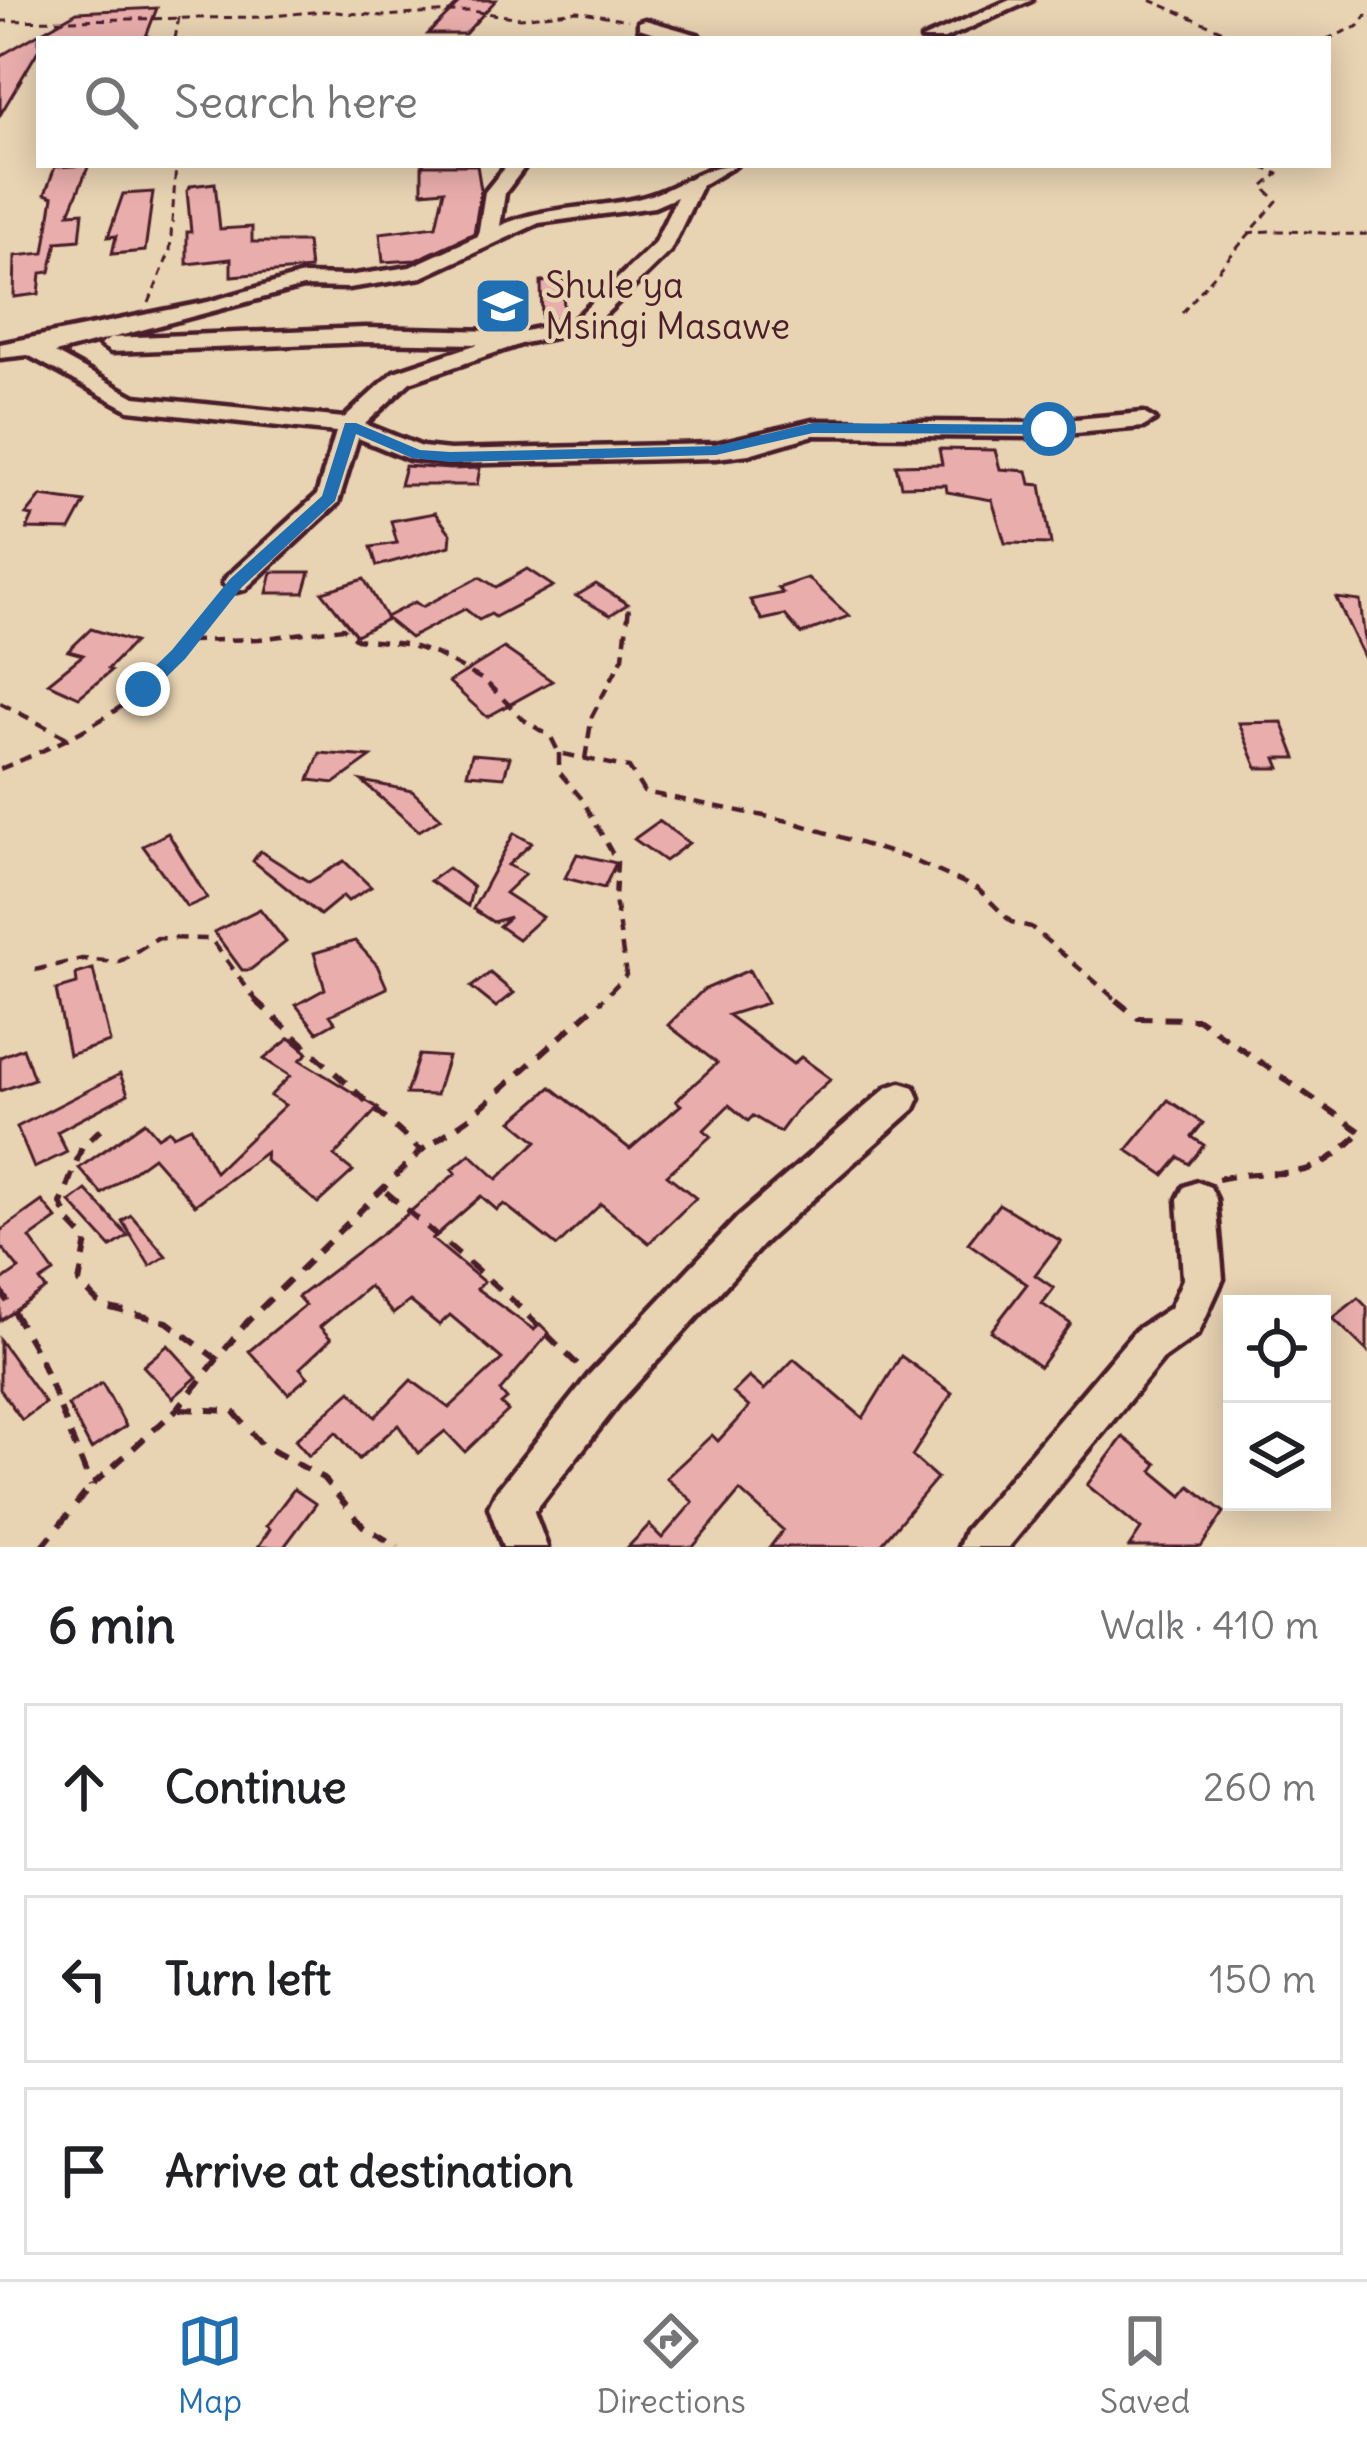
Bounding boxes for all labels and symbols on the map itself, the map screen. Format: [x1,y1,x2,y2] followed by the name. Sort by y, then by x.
[545,263,790,349] place label: Shule ya Msingi Masawe
[472,275,534,337] school or university icon: Shule ya Msingi Masawe
[1022,402,1076,456] route start
[116,662,170,716] route end

